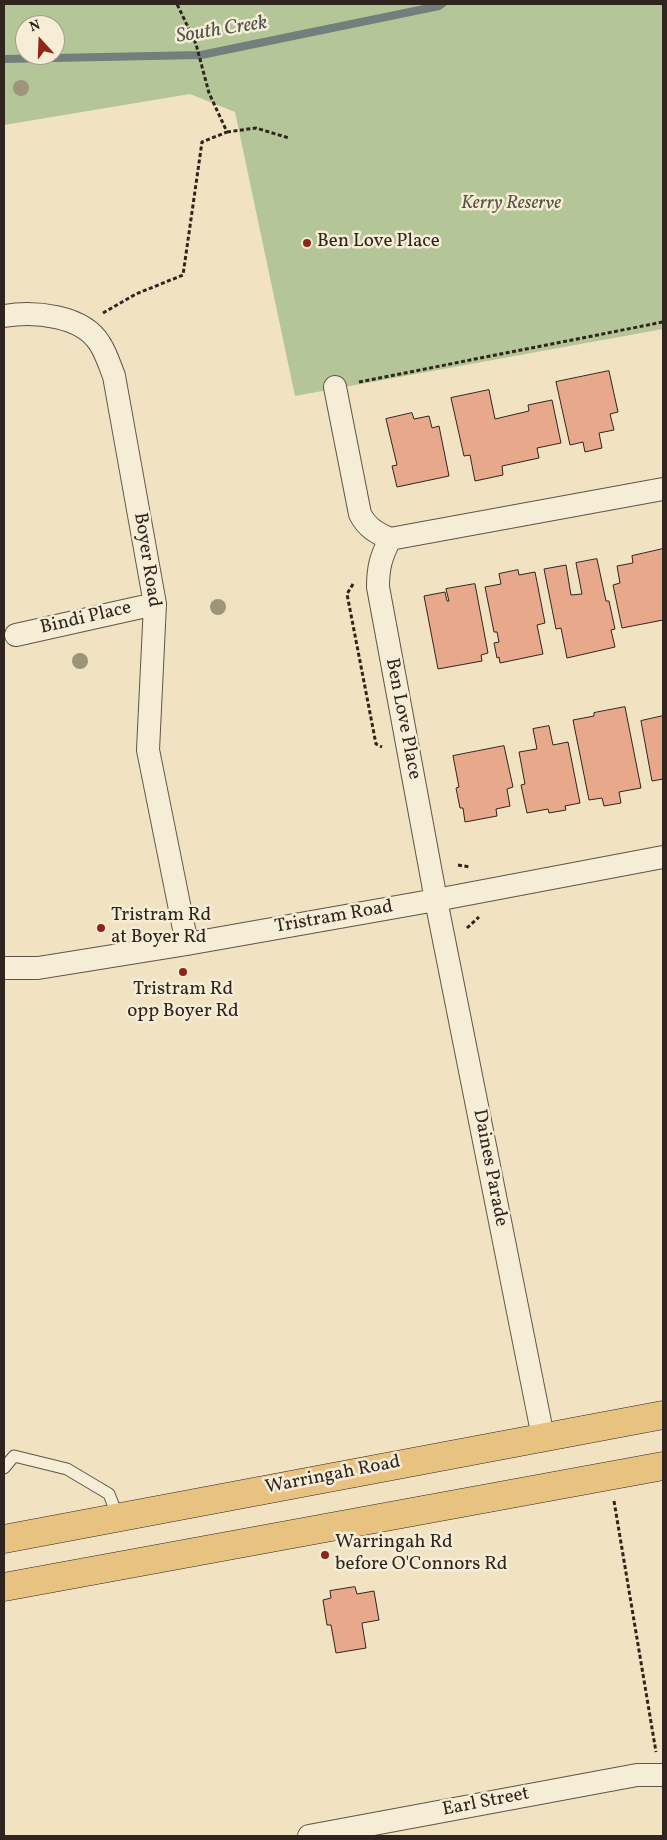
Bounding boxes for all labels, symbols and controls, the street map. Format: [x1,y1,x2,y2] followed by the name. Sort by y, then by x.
[175,12,269,50] water label: South Creek
[15,15,65,65] north arrow
[27,16,43,37] text: N
[461,194,561,216] park label: Kerry Reserve
[317,232,440,254] place label: Ben Love Place
[301,237,313,249] marker: Ben Love Place
[127,511,165,609] street label: Boyer Road
[38,597,134,641] street label: Bindi Place
[379,657,425,781] street label: Ben Love Place
[273,896,395,940] street label: Tristram Road
[111,906,211,950] place label: Tristram Rd at Boyer Rd
[95,922,107,934] marker: Tristram Rd at Boyer Rd
[177,966,189,978] marker: Tristram Rd opp Boyer Rd
[127,980,239,1024] place label: Tristram Rd opp Boyer Rd
[466,1107,512,1229] street label: Daines Parade
[263,1452,403,1500] street label: Warringah Road
[335,1533,508,1577] place label: Warringah Rd before O'Connors Rd
[319,1549,331,1561] marker: Warringah Rd before O'Connors Rd
[441,1783,531,1823] street label: Earl Street

